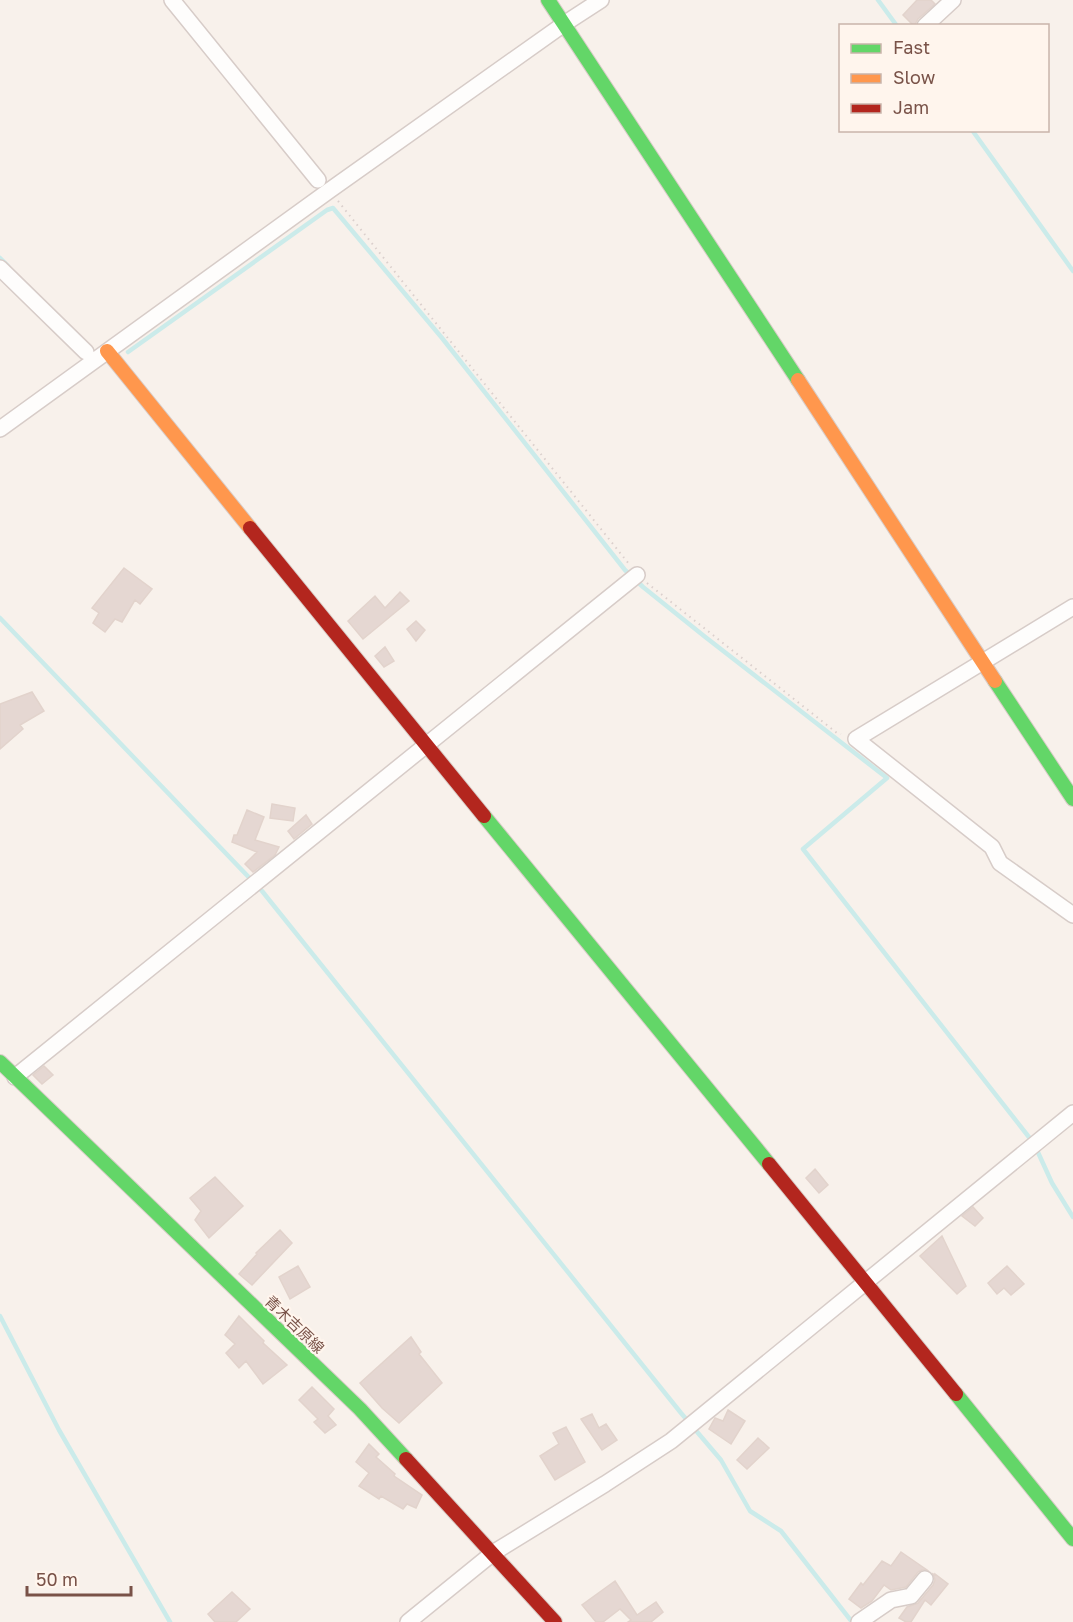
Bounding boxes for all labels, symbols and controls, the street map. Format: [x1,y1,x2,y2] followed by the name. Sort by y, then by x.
[839,24,1049,132] legend
[893,36,930,58] text: Fast
[893,66,936,88] text: Slow
[893,96,929,118] text: Jam
[262,1291,328,1357] street label: 青木吉原線
[27,1559,130,1597] scale bar
[36,1568,78,1590] text: 50 m

